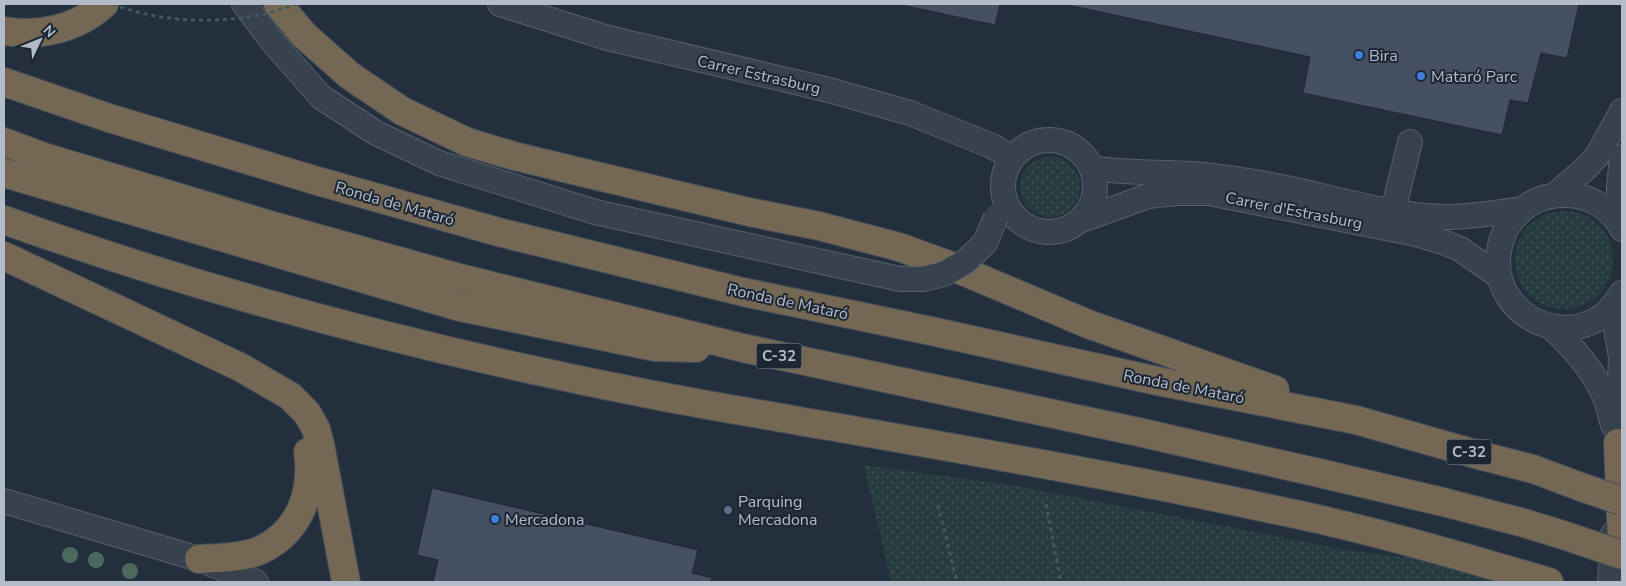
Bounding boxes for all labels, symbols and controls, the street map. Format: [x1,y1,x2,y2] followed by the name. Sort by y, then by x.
[15,15,65,65] north arrow
[39,21,60,42] text: N
[1369,45,1398,67] place label: Bira
[1353,49,1365,61] marker: Bira
[695,50,823,100] street label: Carrer Estrasburg
[1431,66,1518,88] place label: Mataró Parc
[1415,70,1427,82] marker: Mataró Parc
[333,176,457,232] street label: Ronda de Mataró
[1223,187,1364,235] street label: Carrer d'Estrasburg
[725,278,850,326] street label: Ronda de Mataró
[756,344,802,368] road number: C-32
[1121,364,1246,410] street label: Ronda de Mataró
[1446,440,1492,464] road number: C-32
[738,491,817,531] place label: Parquing Mercadona
[722,504,734,516] marker: Parquing Mercadona
[505,509,584,531] place label: Mercadona
[489,513,501,525] marker: Mercadona

